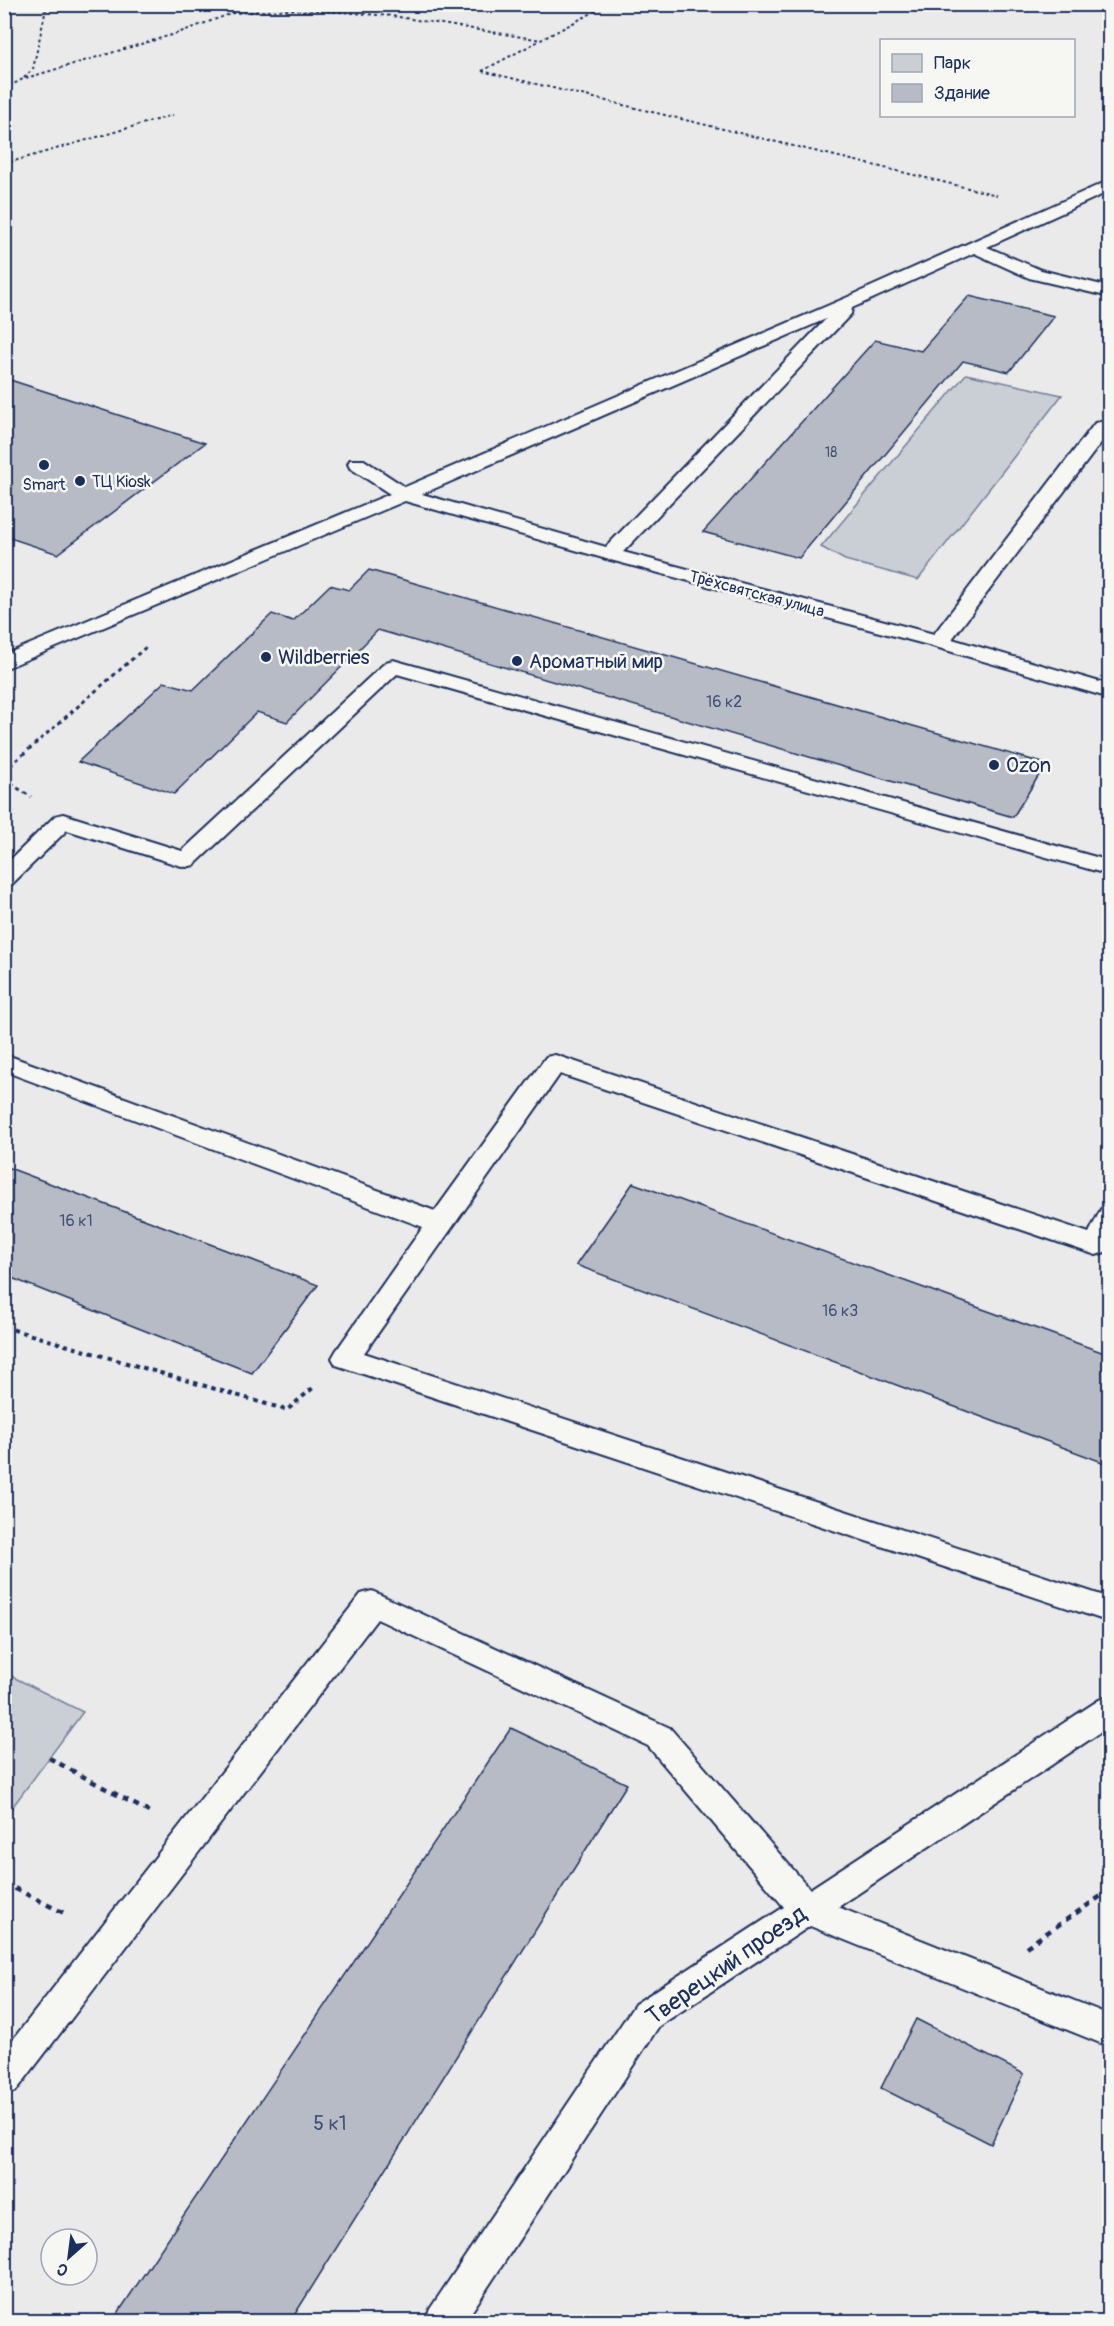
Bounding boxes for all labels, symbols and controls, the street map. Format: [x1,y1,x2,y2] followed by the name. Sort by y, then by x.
[880,39,1075,117] legend
[934,52,971,75] text: Парк
[934,82,990,105] text: Здание
[825,444,837,461] house number: 18
[37,458,51,472] marker: Smart
[92,472,151,492] place label: ТЦ Kiosk
[73,474,87,488] marker: ТЦ Kiosk
[22,475,66,495] place label: Smart
[687,566,827,622] street label: Трёхсвятская улица
[278,645,370,670] place label: Wildberries
[529,649,663,674] place label: Ароматный мир
[259,650,273,664] marker: Wildberries
[510,654,524,668] marker: Ароматный мир
[706,692,742,712] house number: 16 к2
[1006,753,1051,778] place label: Ozon
[987,758,1001,772] marker: Ozon
[59,1211,93,1231] house number: 16 к1
[822,1301,858,1321] house number: 16 к3
[640,1899,813,2032] street label: Тверецкий проезд
[313,2111,347,2136] house number: 5 к1
[39,2227,99,2287] north arrow
[53,2258,71,2281] text: С

